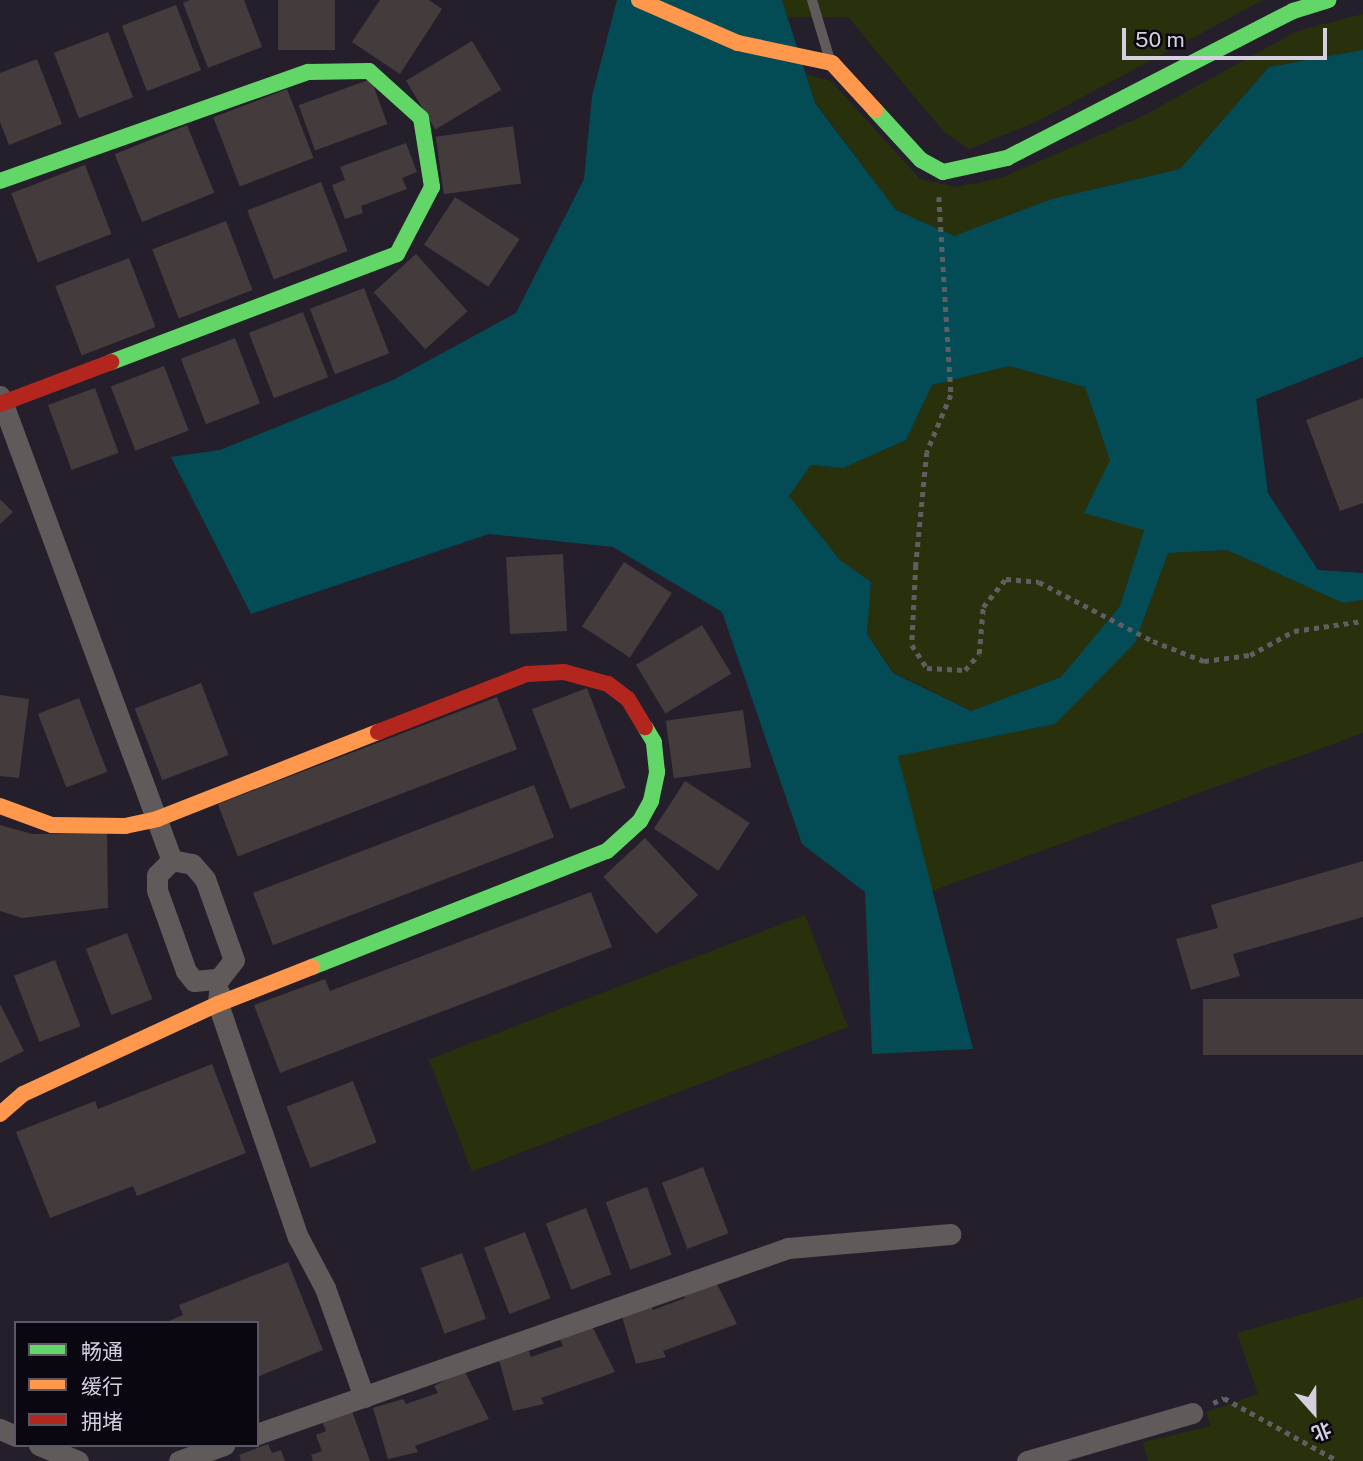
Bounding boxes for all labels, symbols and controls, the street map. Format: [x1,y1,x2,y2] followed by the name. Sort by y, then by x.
[1125,14,1330,58] scale bar
[1135,27,1185,52] text: 50 m
[14,1321,259,1447] legend
[81,1339,123,1364] text: 畅通
[81,1374,123,1399] text: 缓行
[1279,1377,1349,1447] north arrow
[81,1409,123,1434] text: 拥堵
[1309,1418,1334,1445] text: 北

